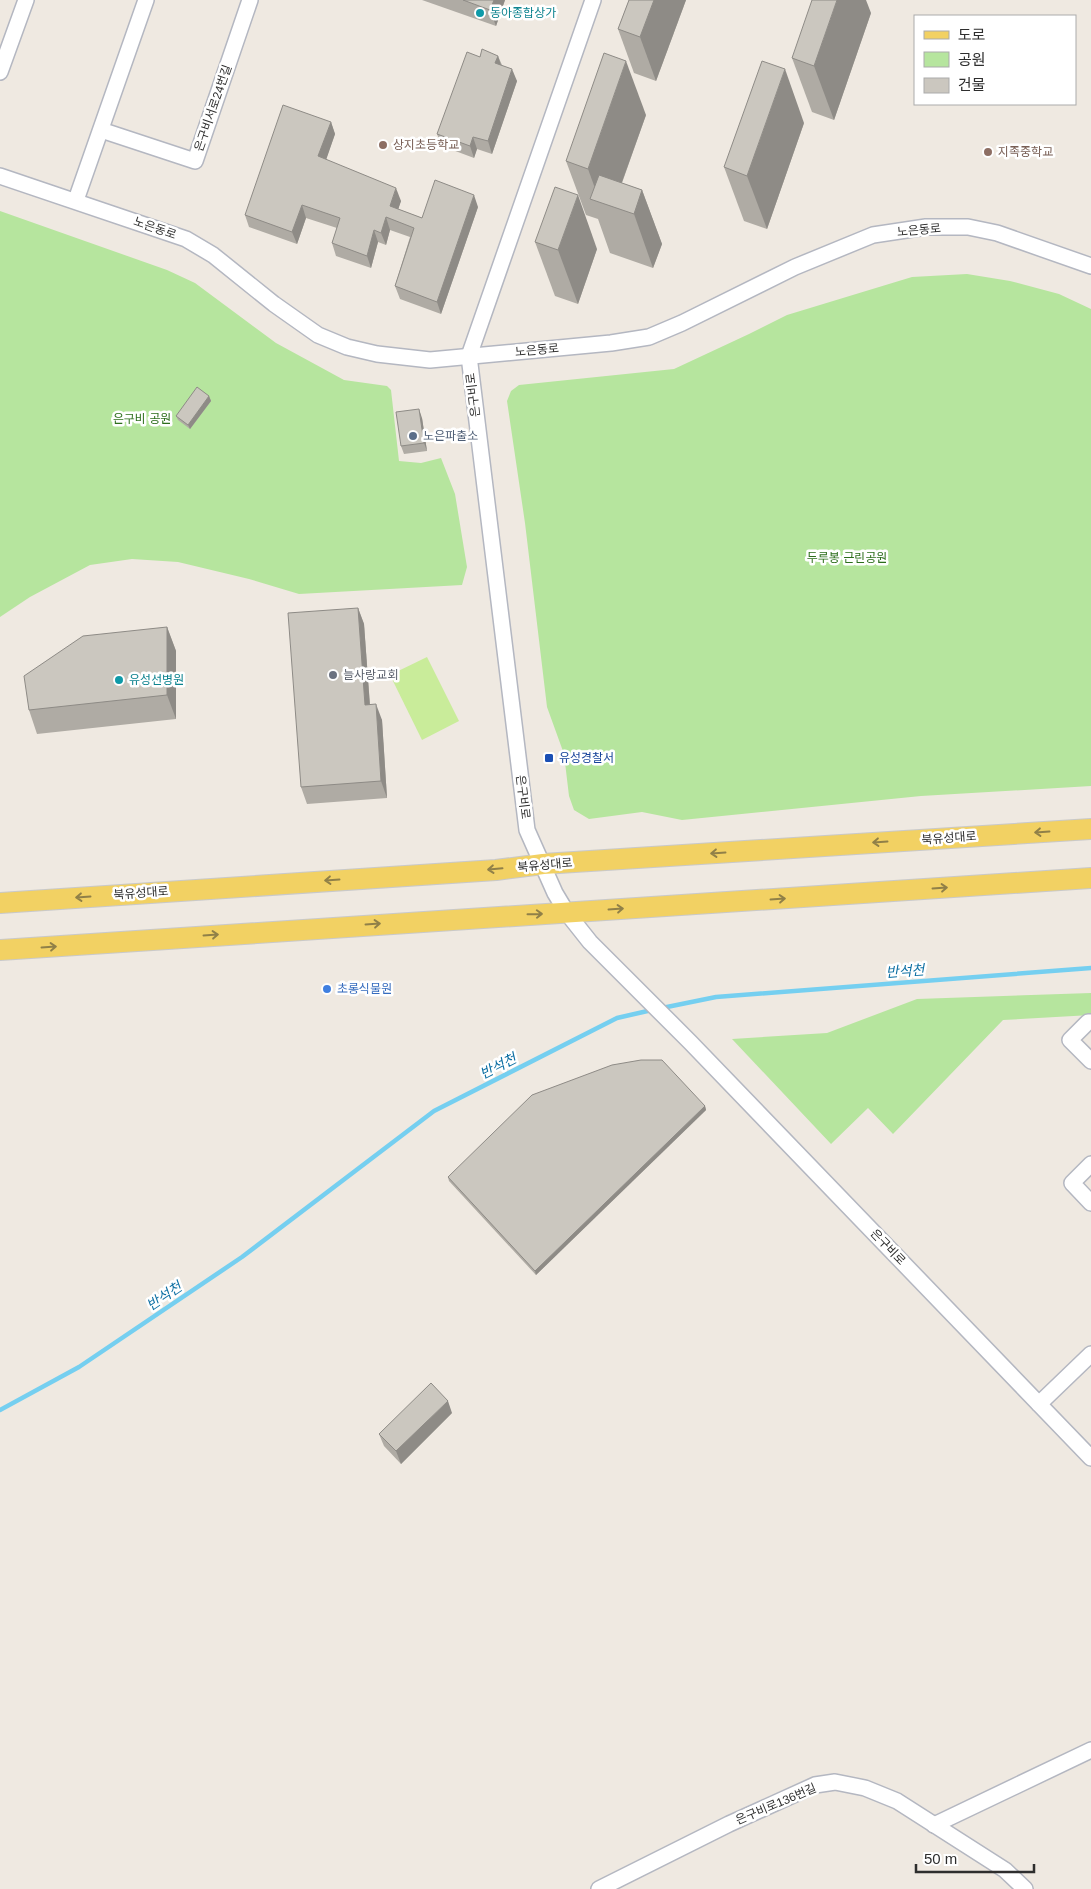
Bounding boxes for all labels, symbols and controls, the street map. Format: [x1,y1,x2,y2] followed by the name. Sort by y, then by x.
[490,6,556,20] place label: 동아종합상가
[474,7,486,19] marker: 동아종합상가
[914,15,1076,105] legend
[958,26,986,43] text: 도로
[958,51,986,68] text: 공원
[192,63,234,153] street label: 은구비서로24번길
[958,76,986,93] text: 건물
[393,138,459,152] place label: 상지초등학교
[377,139,389,151] marker: 상지초등학교
[998,145,1053,159] place label: 지족중학교
[982,146,994,158] marker: 지족중학교
[132,214,178,242] street label: 노은동로
[896,221,942,239] street label: 노은동로
[514,341,560,359] street label: 노은동로
[463,372,483,418] street label: 은구비로
[113,412,171,426] park label: 은구비 공원
[423,429,478,443] place label: 노은파출소
[407,430,419,442] marker: 노은파출소
[807,551,887,565] park label: 두루봉 근린공원
[343,668,398,682] place label: 늘사랑교회
[327,669,339,681] marker: 늘사랑교회
[129,673,184,687] place label: 유성선병원
[113,674,125,686] marker: 유성선병원
[559,751,614,765] place label: 유성경찰서
[543,752,555,764] marker: 유성경찰서
[513,774,533,820] street label: 은구비로
[1035,827,1051,836] one-way arrow
[921,829,977,847] street label: 북유성대로
[872,838,888,847] one-way arrow
[710,848,726,857] one-way arrow
[517,856,573,874] street label: 북유성대로
[487,865,503,874] one-way arrow
[325,875,341,884] one-way arrow
[932,883,948,892] one-way arrow
[113,884,169,902] street label: 북유성대로
[75,893,91,902] one-way arrow
[769,894,785,903] one-way arrow
[607,905,623,914] one-way arrow
[526,909,543,919] one-way arrow
[365,920,381,929] one-way arrow
[202,931,218,940] one-way arrow
[40,942,56,951] one-way arrow
[885,962,926,980] water label: 반석천
[337,982,392,996] place label: 초롱식물원
[321,983,333,995] marker: 초롱식물원
[477,1050,520,1082] water label: 반석천
[868,1226,908,1268] street label: 은구비로
[144,1278,185,1313] water label: 반석천
[734,1781,818,1827] street label: 은구비로136번길
[916,1842,1034,1874] scale bar
[924,1850,957,1867] text: 50 m

